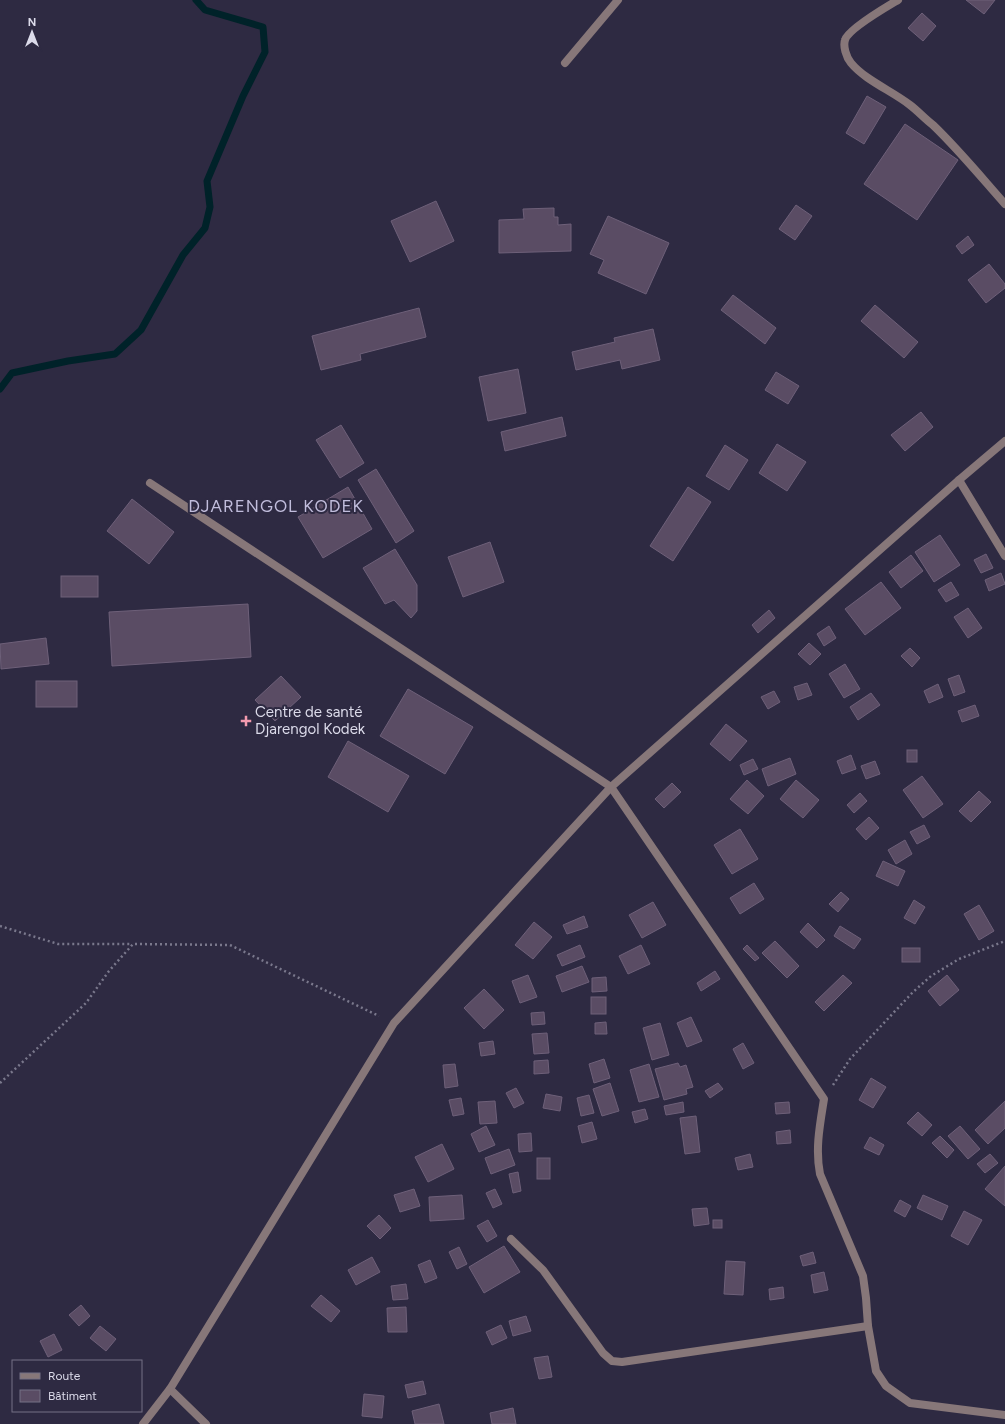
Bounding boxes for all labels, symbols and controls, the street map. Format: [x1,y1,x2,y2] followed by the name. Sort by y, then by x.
[12,12,52,52] north arrow
[28,16,36,29] text: N
[188,496,364,516] district label: DJARENGOL KODEK
[255,703,366,738] place label: Centre de santé Djarengol Kodek
[240,715,252,727] marker: Centre de santé Djarengol Kodek
[12,1360,142,1412] legend
[48,1369,81,1383] text: Route
[48,1389,97,1403] text: Bâtiment

